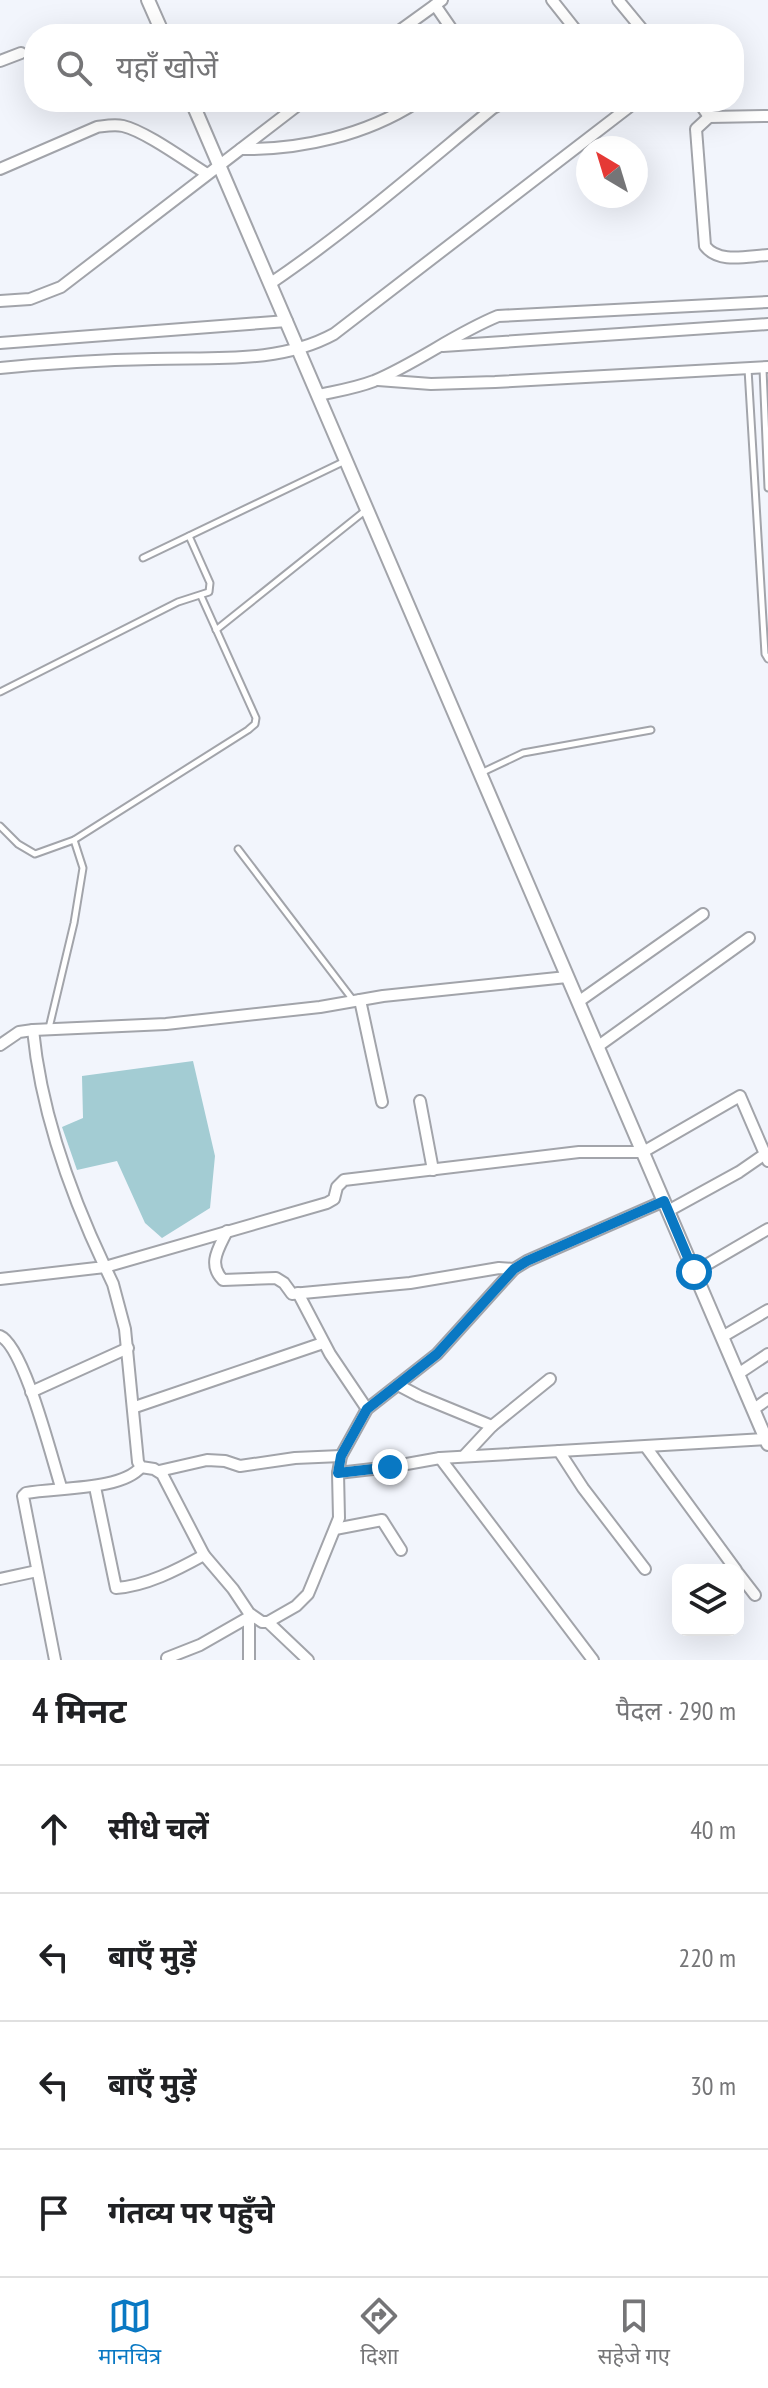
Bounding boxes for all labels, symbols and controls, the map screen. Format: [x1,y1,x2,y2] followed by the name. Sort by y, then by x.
[24,24,744,112] search box
[52,46,96,90] icon: search
[116,47,218,86] text: यहाँ खोजें
[576,136,648,208] north arrow
[676,1254,712,1290] route start
[372,1449,408,1485] route end
[672,1564,744,1636] map controls
[672,1564,744,1636] button: layers
[32,1688,127,1732] text: 4 मिनट
[616,1694,736,1727] text: पैदल · 290 m
[32,1807,76,1851] icon: ahead
[108,1808,209,1847] text: सीधे चलें
[690,1813,736,1846] text: 40 m
[32,1935,76,1979] icon: left
[108,1936,196,1975] text: बाएँ मुड़ें
[678,1941,736,1974] text: 220 m
[32,2063,76,2107] icon: left
[108,2064,196,2103] text: बाएँ मुड़ें
[690,2069,736,2102] text: 30 m
[32,2191,76,2235] icon: arrive
[108,2192,275,2231] text: गंतव्य पर पहुँचे
[98,2294,161,2373] tab: मानचित्र
[357,2294,401,2373] tab: दिशा
[598,2294,670,2373] tab: सहेजे गए

